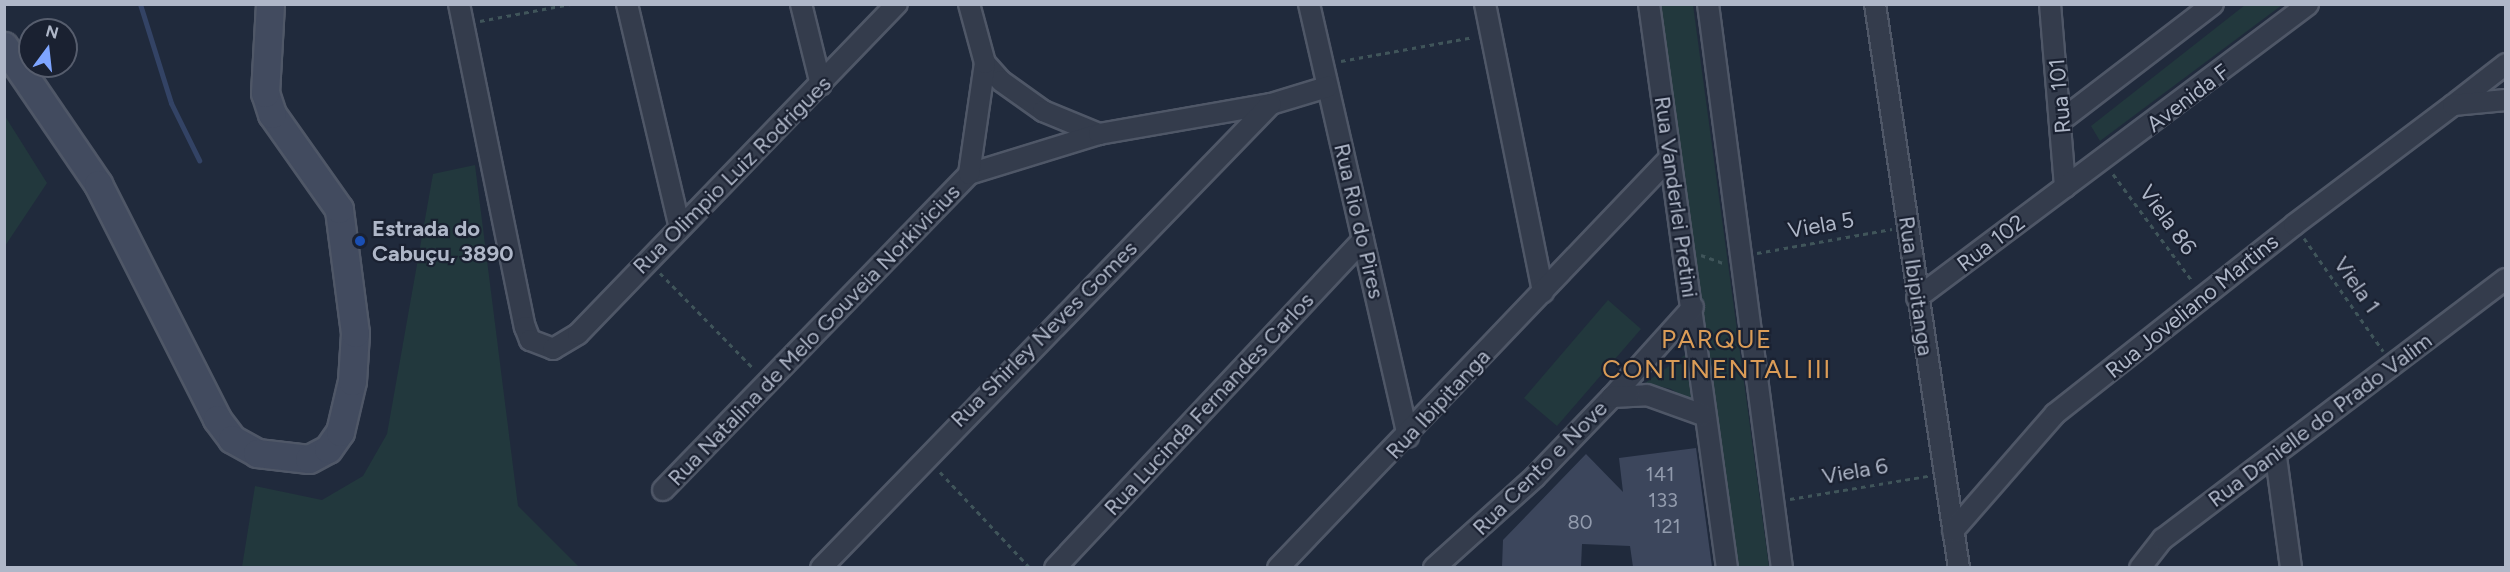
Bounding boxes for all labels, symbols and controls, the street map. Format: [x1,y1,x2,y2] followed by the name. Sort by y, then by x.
[18,18,78,78] north arrow
[44,21,61,43] text: N
[2044,58,2076,134] street label: Rua 101
[2141,58,2235,138] street label: Avenida F
[627,70,837,280] street label: Rua Olimpio Luiz Rodrigues
[1649,95,1703,299] street label: Rua Vanderlei Pretini
[1328,141,1390,301] street label: Rua Rio do Pires
[662,179,966,491] street label: Rua Natalina de Melo Gouveia Norkivicius
[2134,180,2202,260] street label: Viela 86
[1786,206,1856,244] street label: Viela 5
[1952,209,2030,277] street label: Rua 102
[372,215,513,266] place label: Estrada do Cabuçu, 3890
[1893,215,1939,357] street label: Rua Ibipitanga
[2100,228,2284,384] street label: Rua Joveliano Martins
[353,234,367,248] marker: Estrada do Cabuçu, 3890
[945,235,1143,433] street label: Rua Shirley Neves Gomes
[2328,252,2386,318] street label: Viela 1
[1099,287,1319,521] street label: Rua Lucinda Fernandes Carlos
[1602,324,1832,386] district label: PARQUE CONTINENTAL III
[2203,327,2437,513] street label: Rua Danielle do Prado Valim
[1380,344,1496,464] street label: Rua Ibipitanga
[1467,395,1613,541] street label: Rua Cento e Nove
[1820,452,1890,490] street label: Viela 6
[1646,462,1674,486] house number: 141
[1648,488,1678,512] house number: 133
[1567,510,1593,534] house number: 80
[1653,514,1681,538] house number: 121

